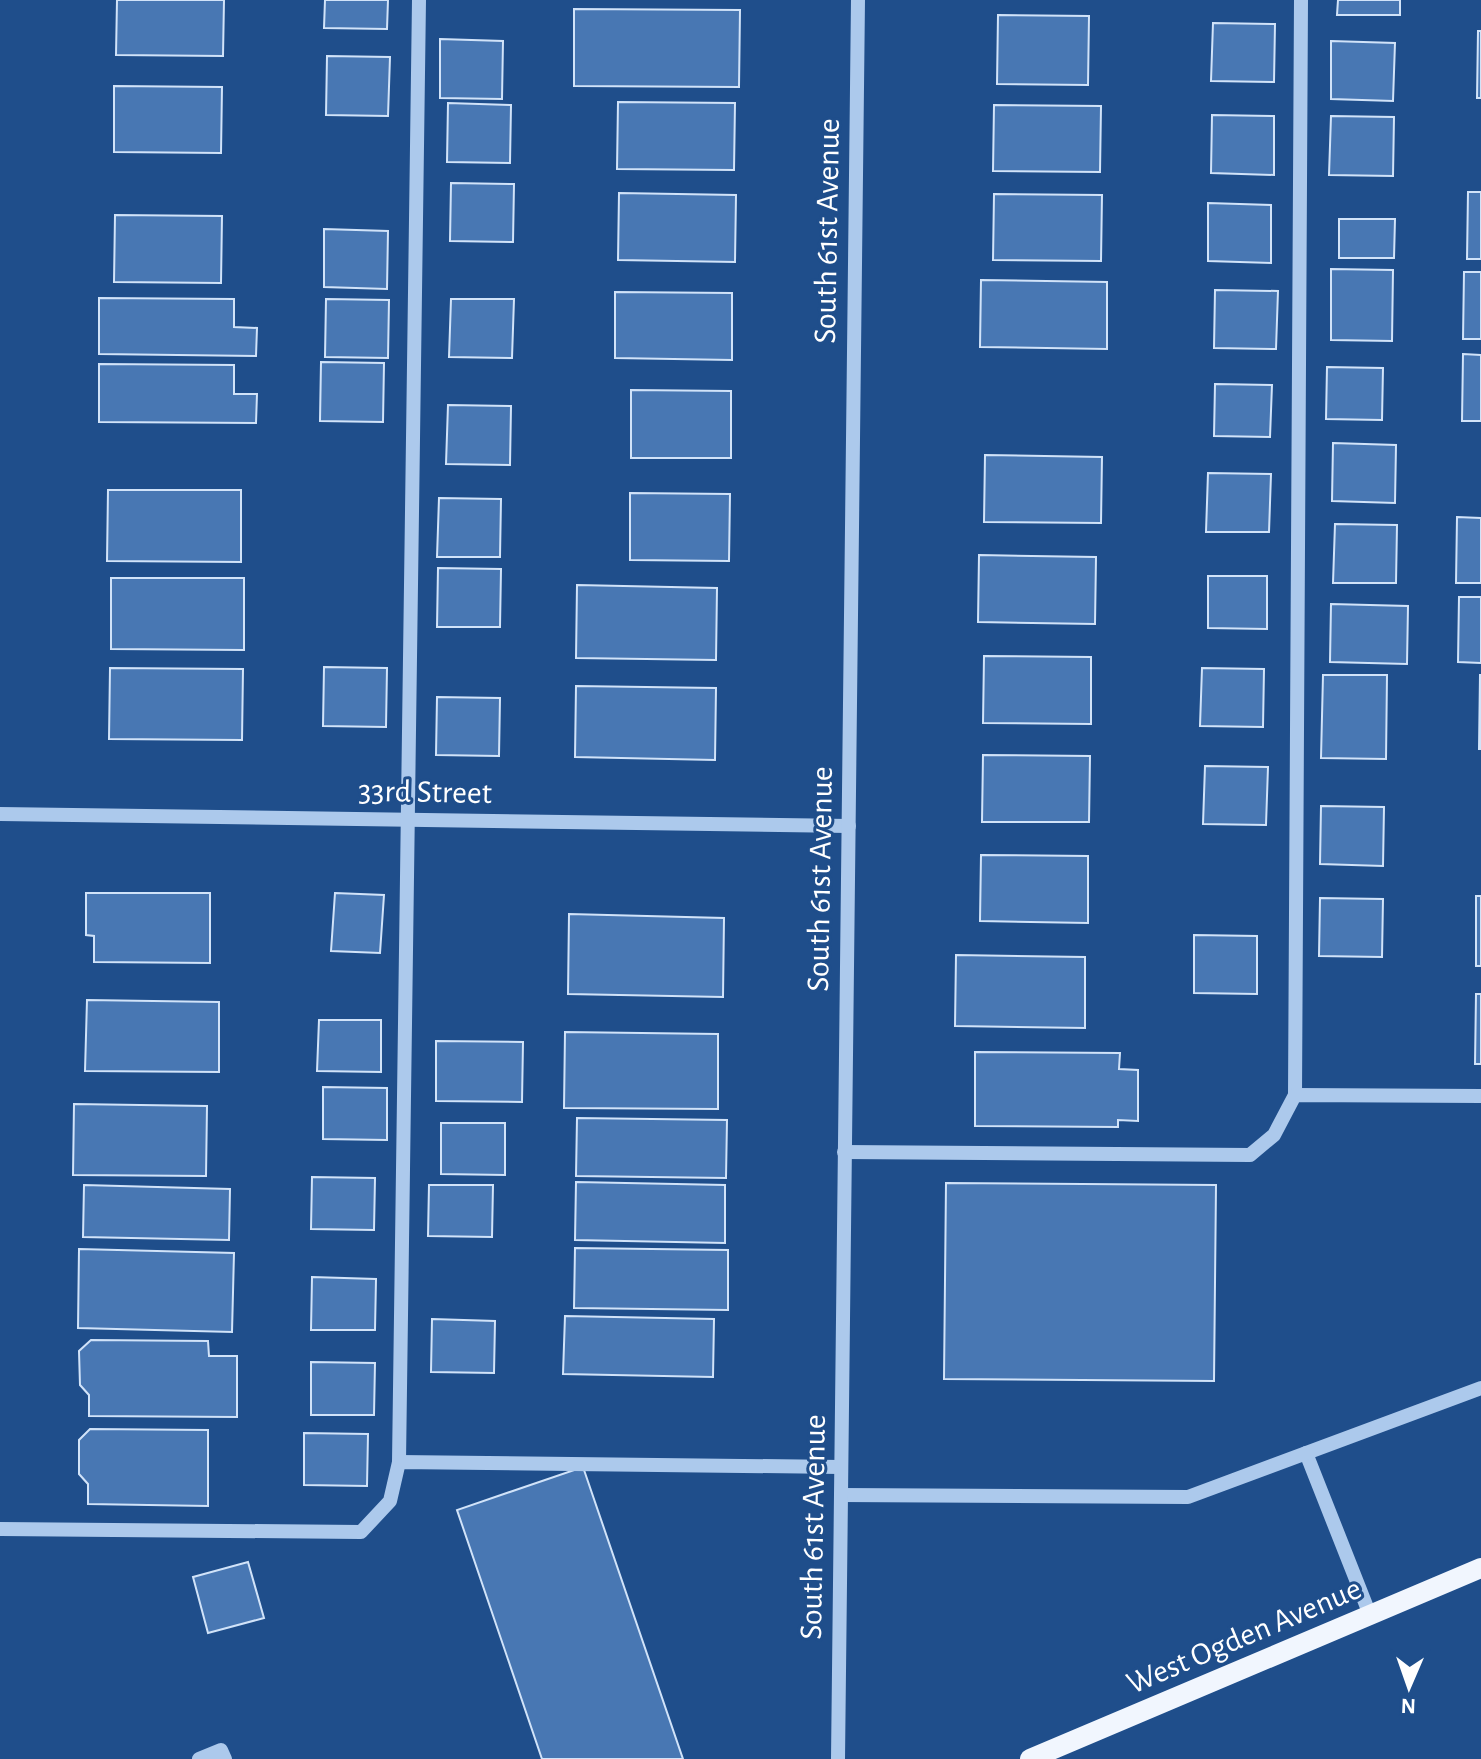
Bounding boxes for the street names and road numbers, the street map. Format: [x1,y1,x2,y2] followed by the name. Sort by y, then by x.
[809,118,845,344] street label: South 61st Avenue
[802,766,838,992] street label: South 61st Avenue
[358,775,492,809] street label: 33rd Street
[795,1414,831,1640] street label: South 61st Avenue
[1122,1572,1366,1700] street label: West Ogden Avenue

